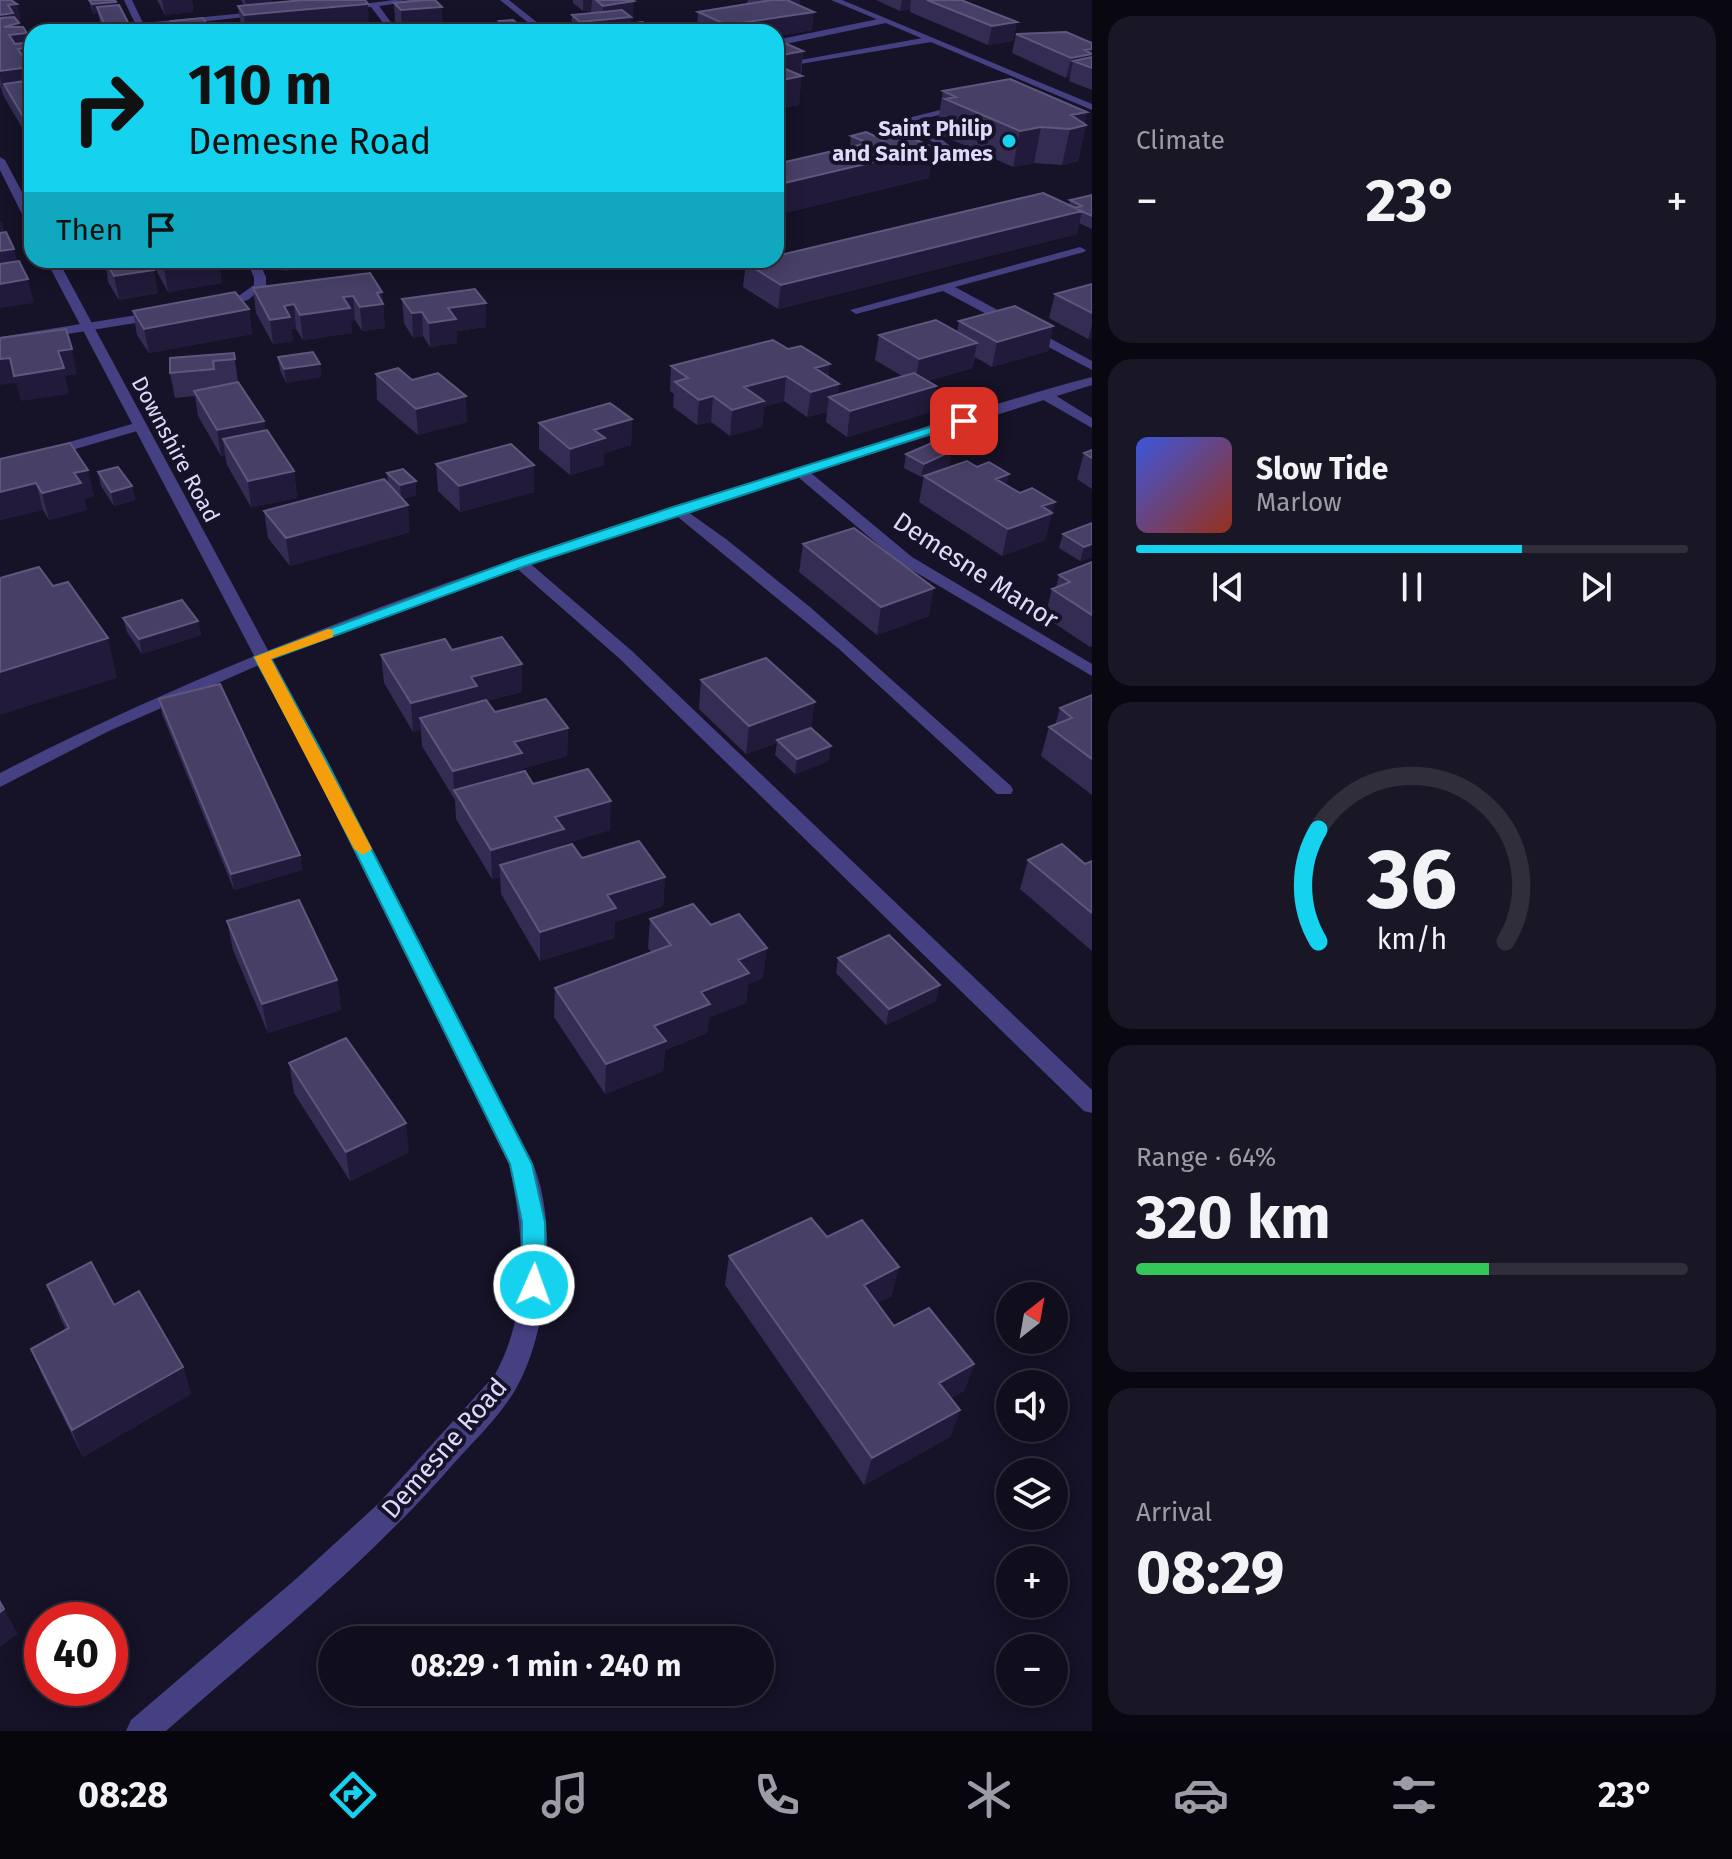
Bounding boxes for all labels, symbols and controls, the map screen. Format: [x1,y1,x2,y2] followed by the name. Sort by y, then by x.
[188,52,332,119] text: 110 m
[56,56,160,160] icon: right
[832,115,993,167] place label: Saint Philip and Saint James
[188,120,431,164] text: Demesne Road
[1136,125,1225,156] text: Climate
[1000,132,1018,150] marker: Saint Philip and Saint James
[1365,165,1459,237] text: 23°
[1136,175,1158,228] text: −
[1666,175,1688,228] text: +
[139,208,183,252] icon: arrive
[56,212,123,248] text: Then
[126,372,225,527] street label: Downshire Road
[930,387,998,455] pin
[942,399,986,443] icon: arrive
[1256,451,1388,487] text: Slow Tide
[1256,487,1342,518] text: Marlow
[887,506,1064,635] street label: Demesne Manor
[1206,565,1250,609] icon: previous
[1390,565,1434,609] icon: pause
[1574,565,1618,609] icon: next
[1366,829,1457,929] text: 36
[1377,922,1447,957] text: km/h
[1136,1142,1276,1173] text: Range · 64%
[1136,1182,1331,1254] text: 320 km
[492,1243,576,1327] position arrow
[996,1282,1068,1354] north arrow
[996,1282,1068,1706] map controls
[996,1370,1068,1442] button: sound
[375,1372,514,1525] street label: Demesne Road
[996,1458,1068,1530] button: layers
[1136,1497,1212,1528] text: Arrival
[1136,1537,1284,1609] text: 08:29
[996,1546,1068,1618] button: +
[24,1602,128,1706] speed limit sign: 40
[996,1634,1068,1706] button: −
[411,1648,681,1684] text: 08:29 · 1 min · 240 m
[325,1767,381,1823] icon: directions
[537,1767,593,1823] icon: music
[749,1767,805,1823] icon: phone
[961,1767,1017,1823] icon: climate
[1173,1767,1229,1823] icon: car
[1386,1767,1442,1823] icon: filters
[78,1773,168,1817] text: 08:28
[1598,1773,1654,1817] text: 23°

